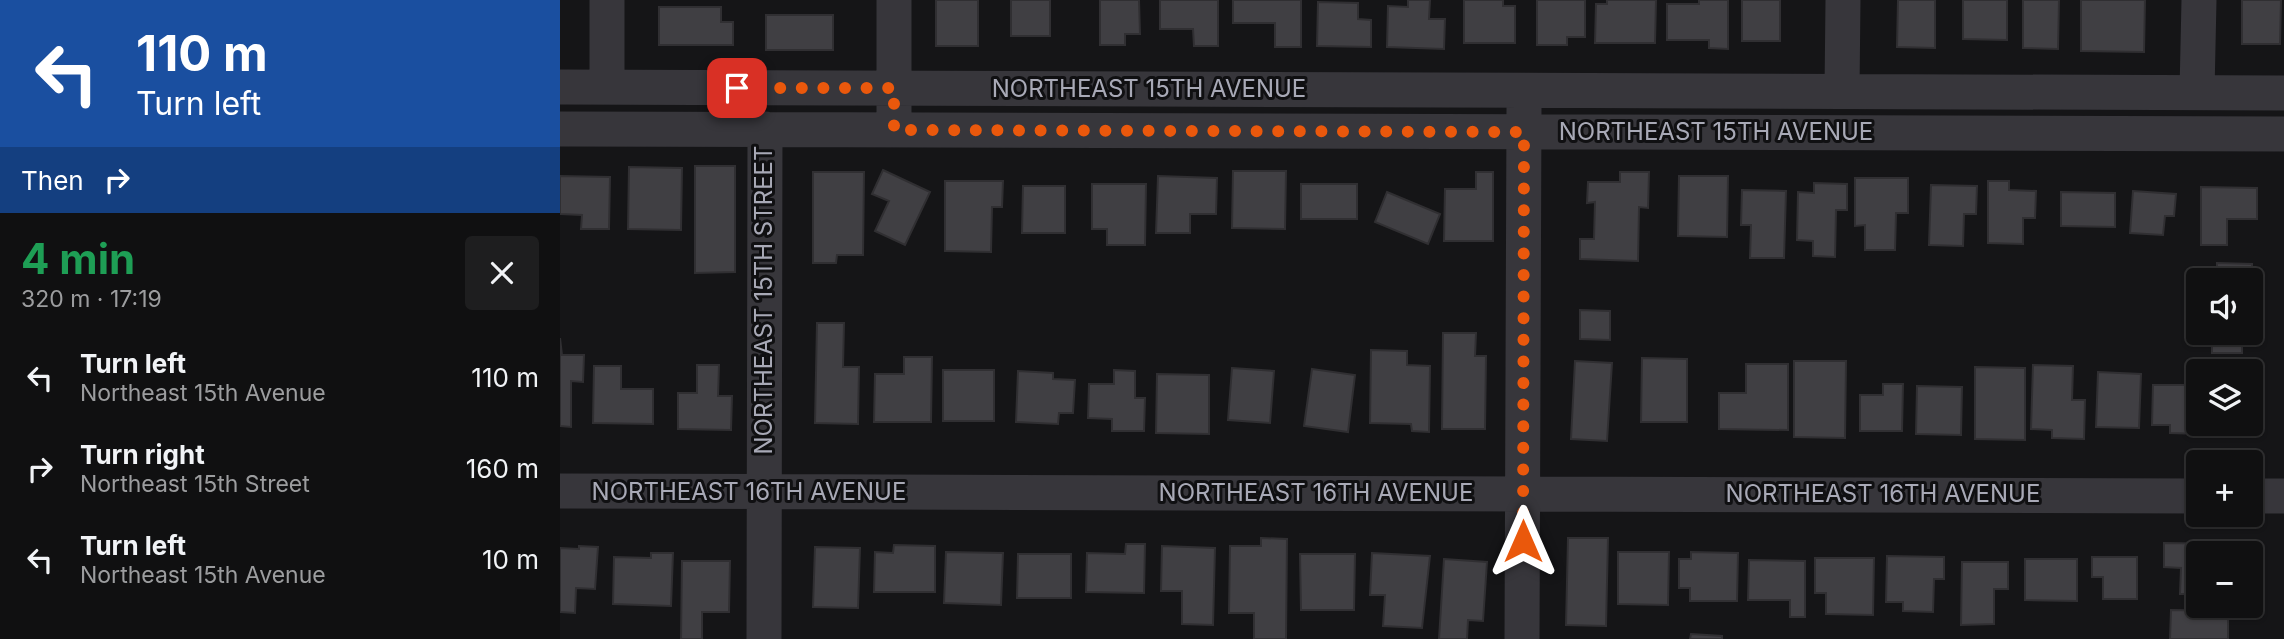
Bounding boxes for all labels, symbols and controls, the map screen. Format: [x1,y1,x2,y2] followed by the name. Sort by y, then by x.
[136,24,268,83] text: 110 m
[21,28,112,119] icon: left
[707,58,767,118] pin
[718,69,756,107] icon: arrive
[992,74,1306,103] street label: NORTHEAST 15TH AVENUE
[136,84,261,123] text: Turn left
[1559,117,1873,146] street label: NORTHEAST 15TH AVENUE
[749,146,778,454] street label: NORTHEAST 15TH STREET
[98,161,136,199] icon: right
[21,165,84,196] text: Then
[21,233,135,284] text: 4 min
[465,236,539,310] button: close
[2186,268,2263,618] map controls
[2186,268,2263,345] button: sound
[21,285,162,313] text: 320 m · 17:19
[80,348,186,379] text: Turn left
[21,359,59,397] icon: left
[2186,359,2263,436] button: layers
[471,362,539,393] text: 110 m
[80,379,326,407] text: Northeast 15th Avenue
[80,439,205,470] text: Turn right
[21,450,59,488] icon: right
[2186,450,2263,527] button: +
[466,453,539,484] text: 160 m
[80,470,310,498] text: Northeast 15th Street
[592,477,906,506] street label: NORTHEAST 16TH AVENUE
[1159,478,1473,507] street label: NORTHEAST 16TH AVENUE
[1726,479,2040,508] street label: NORTHEAST 16TH AVENUE
[1486,504,1560,578] position arrow
[80,530,186,561] text: Turn left
[21,541,59,579] icon: left
[2186,541,2263,618] button: −
[482,544,539,575] text: 10 m
[80,561,326,589] text: Northeast 15th Avenue

